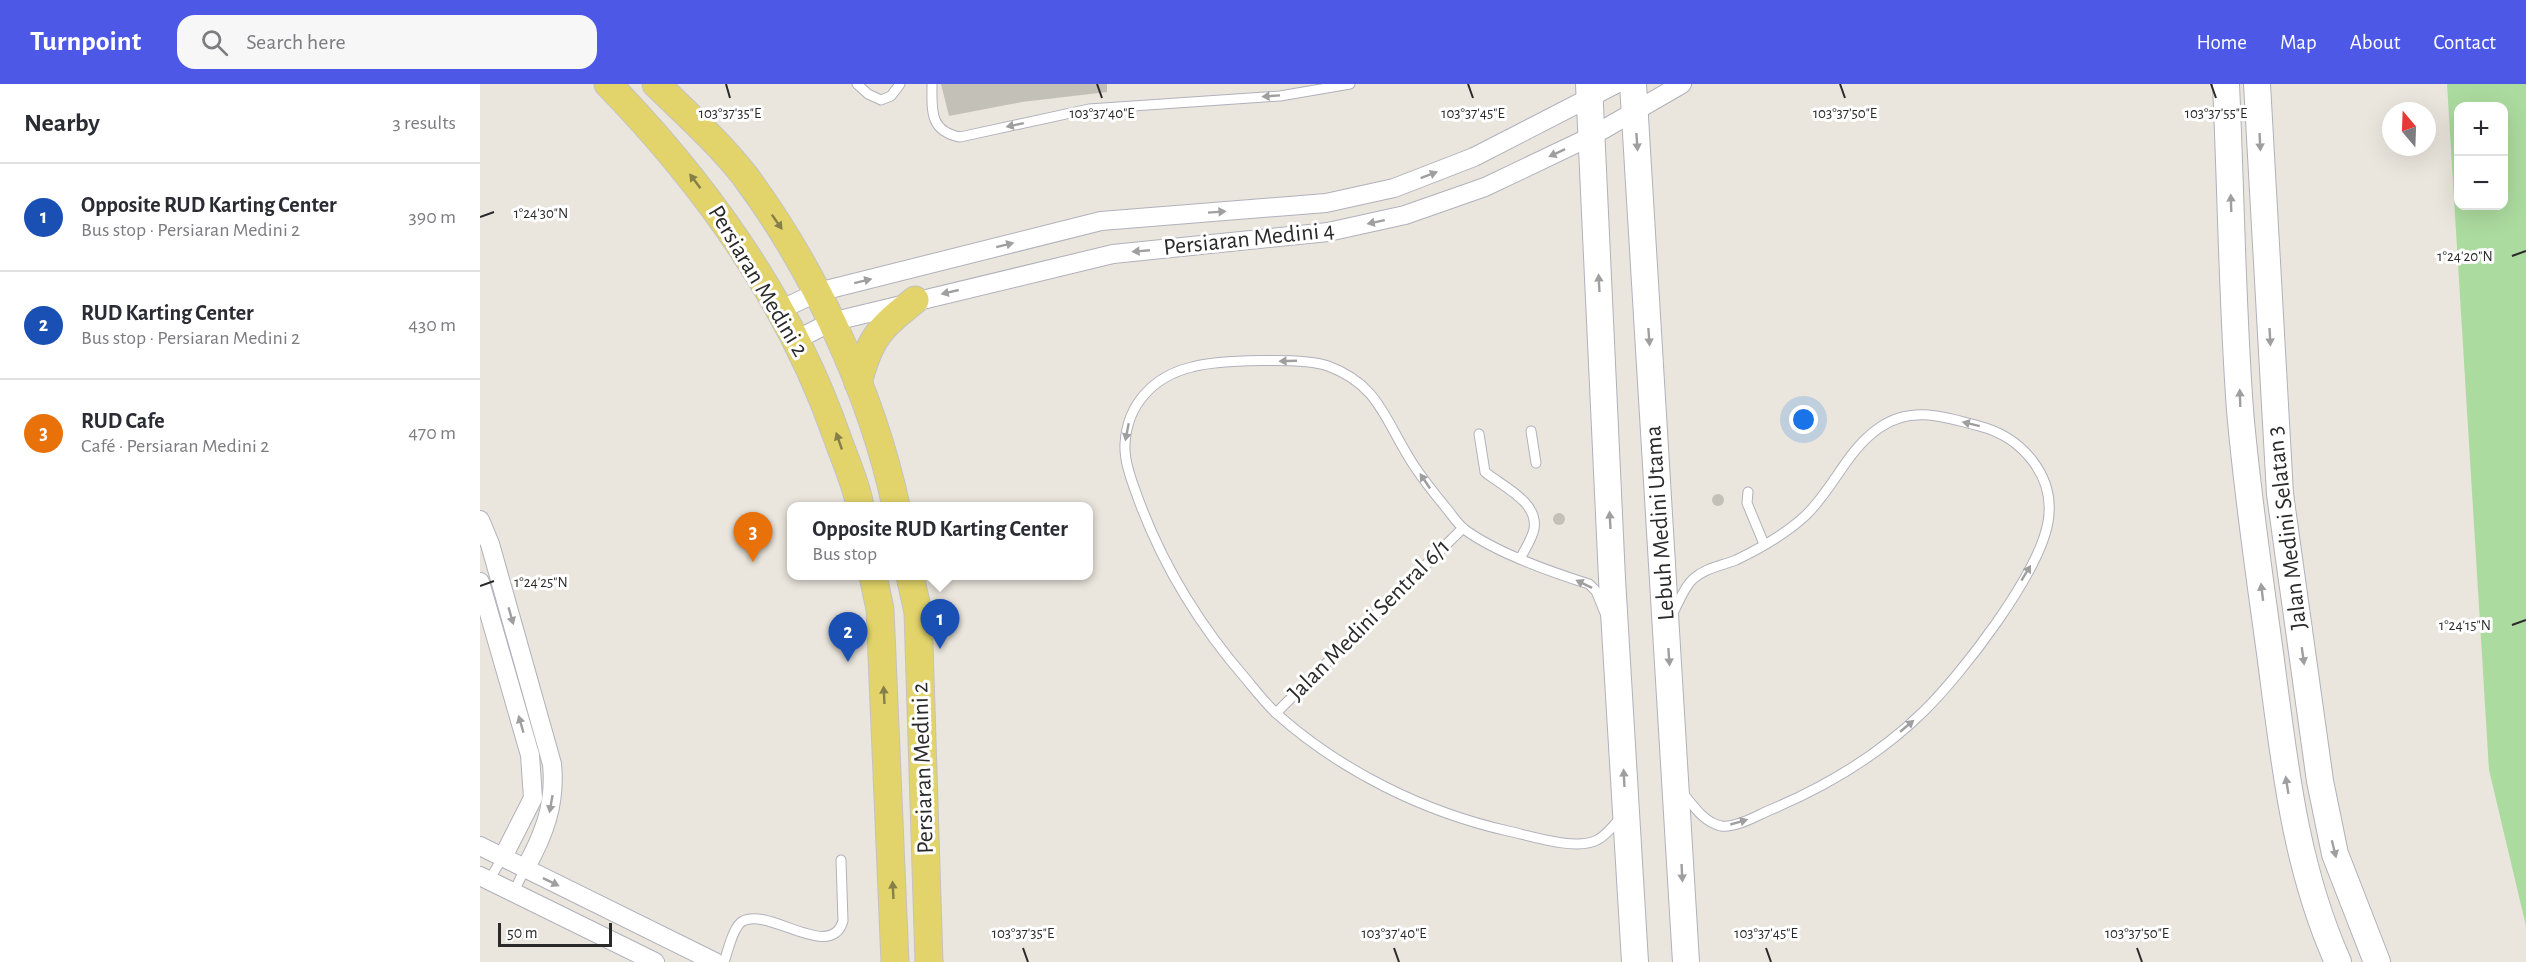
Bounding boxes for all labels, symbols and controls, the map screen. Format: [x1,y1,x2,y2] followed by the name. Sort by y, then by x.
[177,15,597,69] search box
[198,26,231,59] icon: search
[30,28,141,56] text: Turnpoint
[246,31,346,53] text: Search here
[2196,32,2247,53] text: Home
[2280,32,2317,53] text: Map
[2350,32,2400,53] text: About
[2433,32,2496,53] text: Contact
[1262,91,1281,101] one-way arrow
[2382,102,2436,156] north arrow
[2454,102,2508,210] map controls
[2454,102,2508,156] button: +
[699,106,761,121] text: 103°37'35"E
[1069,106,1135,121] text: 103°37'40"E
[1441,106,1505,121] text: 103°37'45"E
[1813,106,1877,121] text: 103°37'50"E
[2185,106,2247,121] text: 103°37'55"E
[24,110,100,136] text: Nearby
[392,113,456,133] text: 3 results
[1006,121,1025,130] one-way arrow
[1632,133,1642,152] one-way arrow
[2255,133,2264,152] one-way arrow
[1549,148,1566,157] one-way arrow
[2454,156,2508,210] button: −
[1420,169,1438,179] one-way arrow
[688,173,701,189] one-way arrow
[81,194,337,216] text: Opposite RUD Karting Center
[2227,194,2236,213] one-way arrow
[704,201,812,361] street label: Persiaran Medini 2
[514,206,568,221] text: 1°24'30"N
[40,207,47,227] text: 1
[409,207,456,227] text: 390 m
[1208,208,1227,217] one-way arrow
[771,214,783,230] one-way arrow
[1366,217,1385,227] one-way arrow
[1162,218,1336,260] street label: Persiaran Medini 4
[81,220,300,240] text: Bus stop · Persiaran Medini 2
[995,240,1014,250] one-way arrow
[1131,246,1150,256] one-way arrow
[2437,249,2493,264] text: 1°24'20"N
[1594,274,1603,293] one-way arrow
[854,275,872,285] one-way arrow
[941,287,959,297] one-way arrow
[81,302,254,324] text: RUD Karting Center
[39,315,48,335] text: 2
[408,315,456,335] text: 430 m
[81,328,300,348] text: Bus stop · Persiaran Medini 2
[1644,328,1653,347] one-way arrow
[2265,328,2274,347] one-way arrow
[1279,357,1298,366] one-way arrow
[2235,389,2244,408] one-way arrow
[1789,405,1818,434] your location
[81,410,165,432] text: RUD Cafe
[1962,418,1980,428] one-way arrow
[1122,422,1131,441] one-way arrow
[39,423,48,443] text: 3
[408,423,456,443] text: 470 m
[1641,425,1679,621] street label: Lebuh Medini Utama
[2263,425,2311,631] street label: Jalan Medini Selatan 3
[833,432,843,450] one-way arrow
[81,436,269,456] text: Café · Persiaran Medini 2
[1420,473,1431,489] one-way arrow
[787,502,1093,580] popup
[1605,511,1614,530] one-way arrow
[734,512,772,562] pin: 3
[812,518,1068,540] text: Opposite RUD Karting Center
[1283,534,1455,706] street label: Jalan Medini Sentral 6/1
[812,544,877,564] text: Bus stop
[2021,564,2031,581] one-way arrow
[514,575,568,590] text: 1°24'25"N
[1576,580,1593,589] one-way arrow
[2257,582,2267,601] one-way arrow
[920,600,960,649] pin: 1
[507,607,516,625] one-way arrow
[828,612,868,662] pin: 2
[2439,618,2491,633] text: 1°24'15"N
[2298,647,2307,666] one-way arrow
[1664,648,1673,667] one-way arrow
[908,682,938,854] street label: Persiaran Medini 2
[879,686,888,705] one-way arrow
[516,714,525,732] one-way arrow
[1899,719,1915,732] one-way arrow
[1619,768,1628,787] one-way arrow
[2283,776,2292,795] one-way arrow
[547,795,556,814] one-way arrow
[1730,817,1748,826] one-way arrow
[2330,839,2340,858] one-way arrow
[1677,864,1686,883] one-way arrow
[542,877,559,887] one-way arrow
[888,880,897,899] one-way arrow
[498,920,612,948] scale bar
[507,925,538,941] text: 50 m
[992,926,1054,941] text: 103°37'35"E
[1361,926,1427,941] text: 103°37'40"E
[1734,926,1798,941] text: 103°37'45"E
[2105,926,2169,941] text: 103°37'50"E

